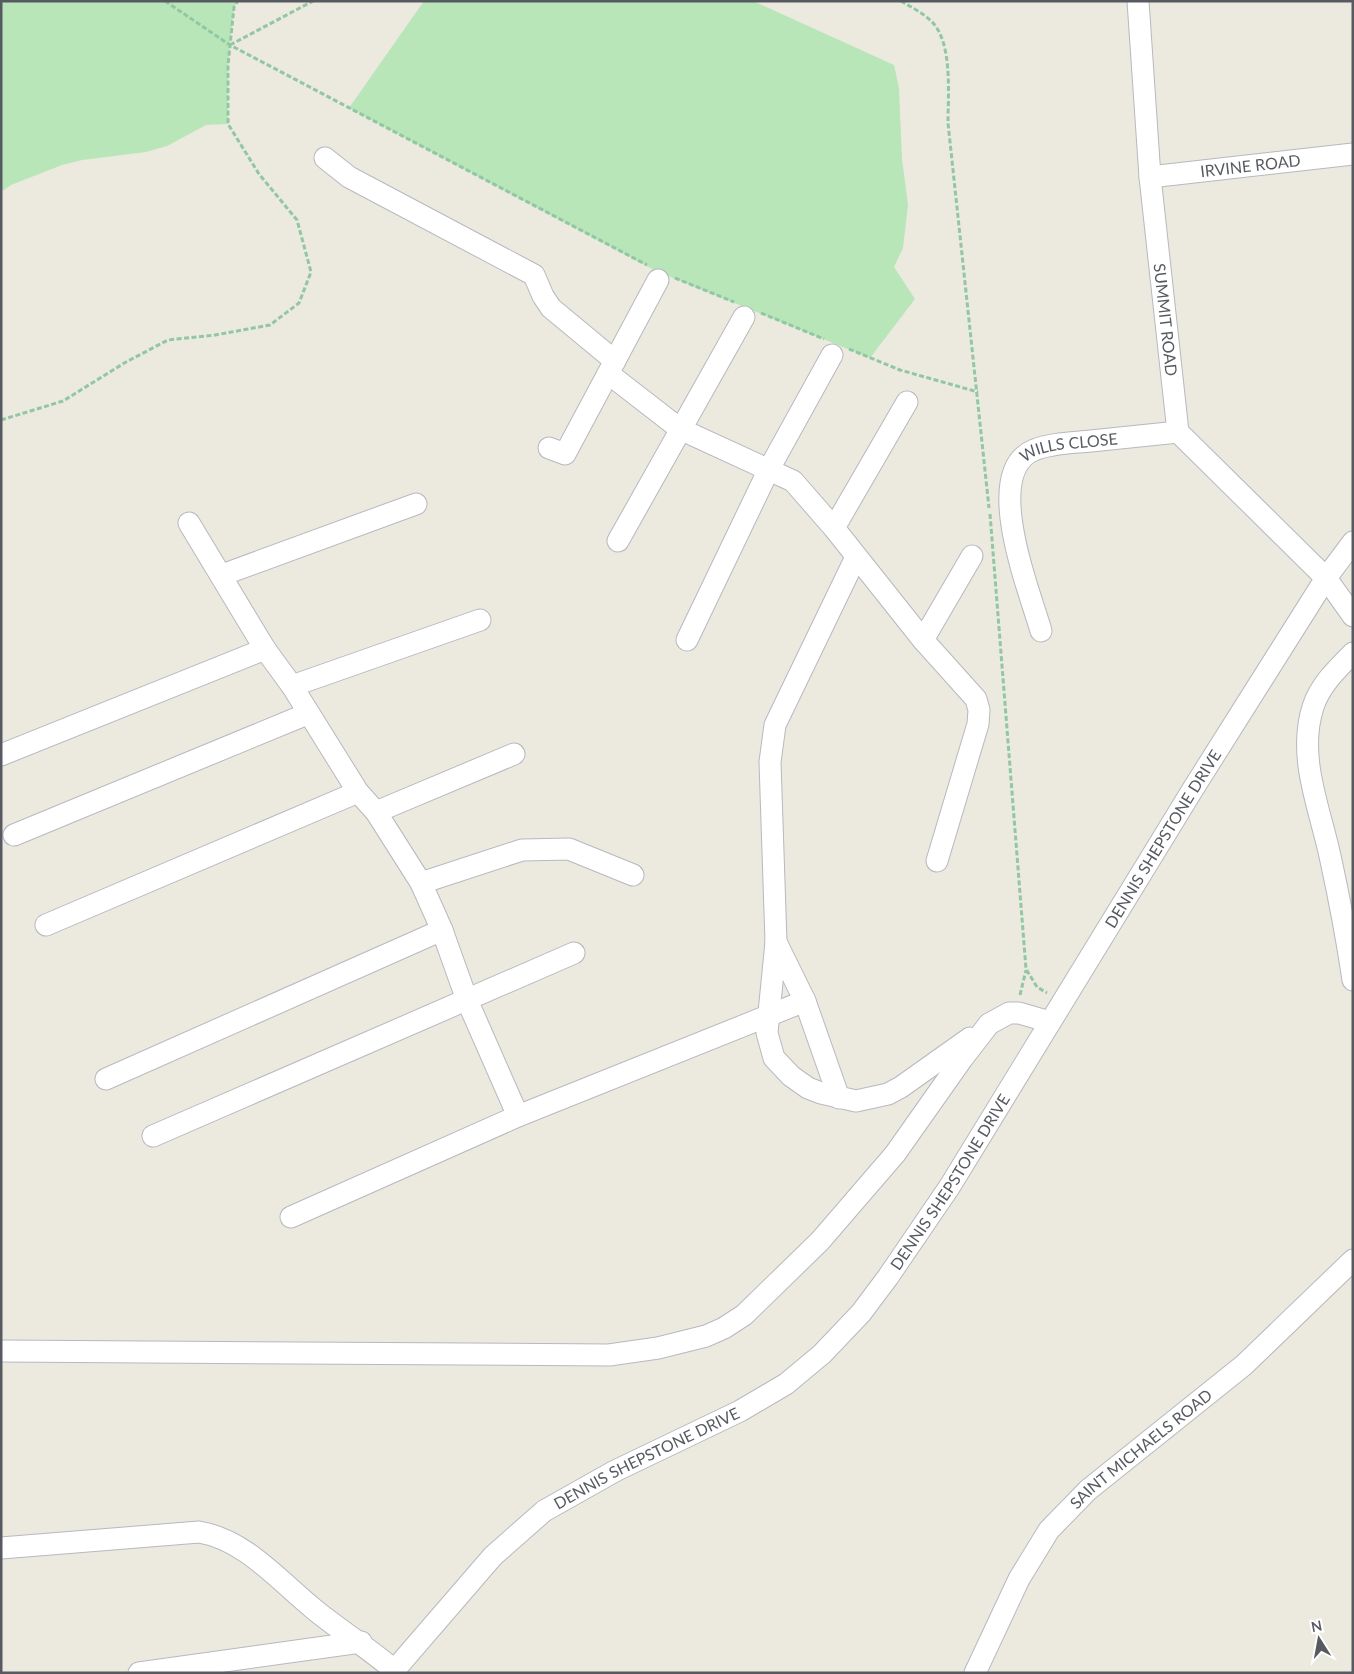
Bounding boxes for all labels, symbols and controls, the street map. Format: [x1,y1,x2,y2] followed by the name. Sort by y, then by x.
[1199,150,1301,180] street label: IRVINE ROAD
[1151,262,1182,377] street label: SUMMIT ROAD
[1016,428,1118,465] street label: WILLS CLOSE
[1100,746,1224,931] street label: DENNIS SHEPSTONE DRIVE
[886,1090,1013,1273] street label: DENNIS SHEPSTONE DRIVE
[1065,1385,1215,1512] street label: SAINT MICHAELS ROAD
[550,1403,742,1513] street label: DENNIS SHEPSTONE DRIVE
[1294,1614,1344,1664] north arrow
[1310,1616,1323,1635] text: N

